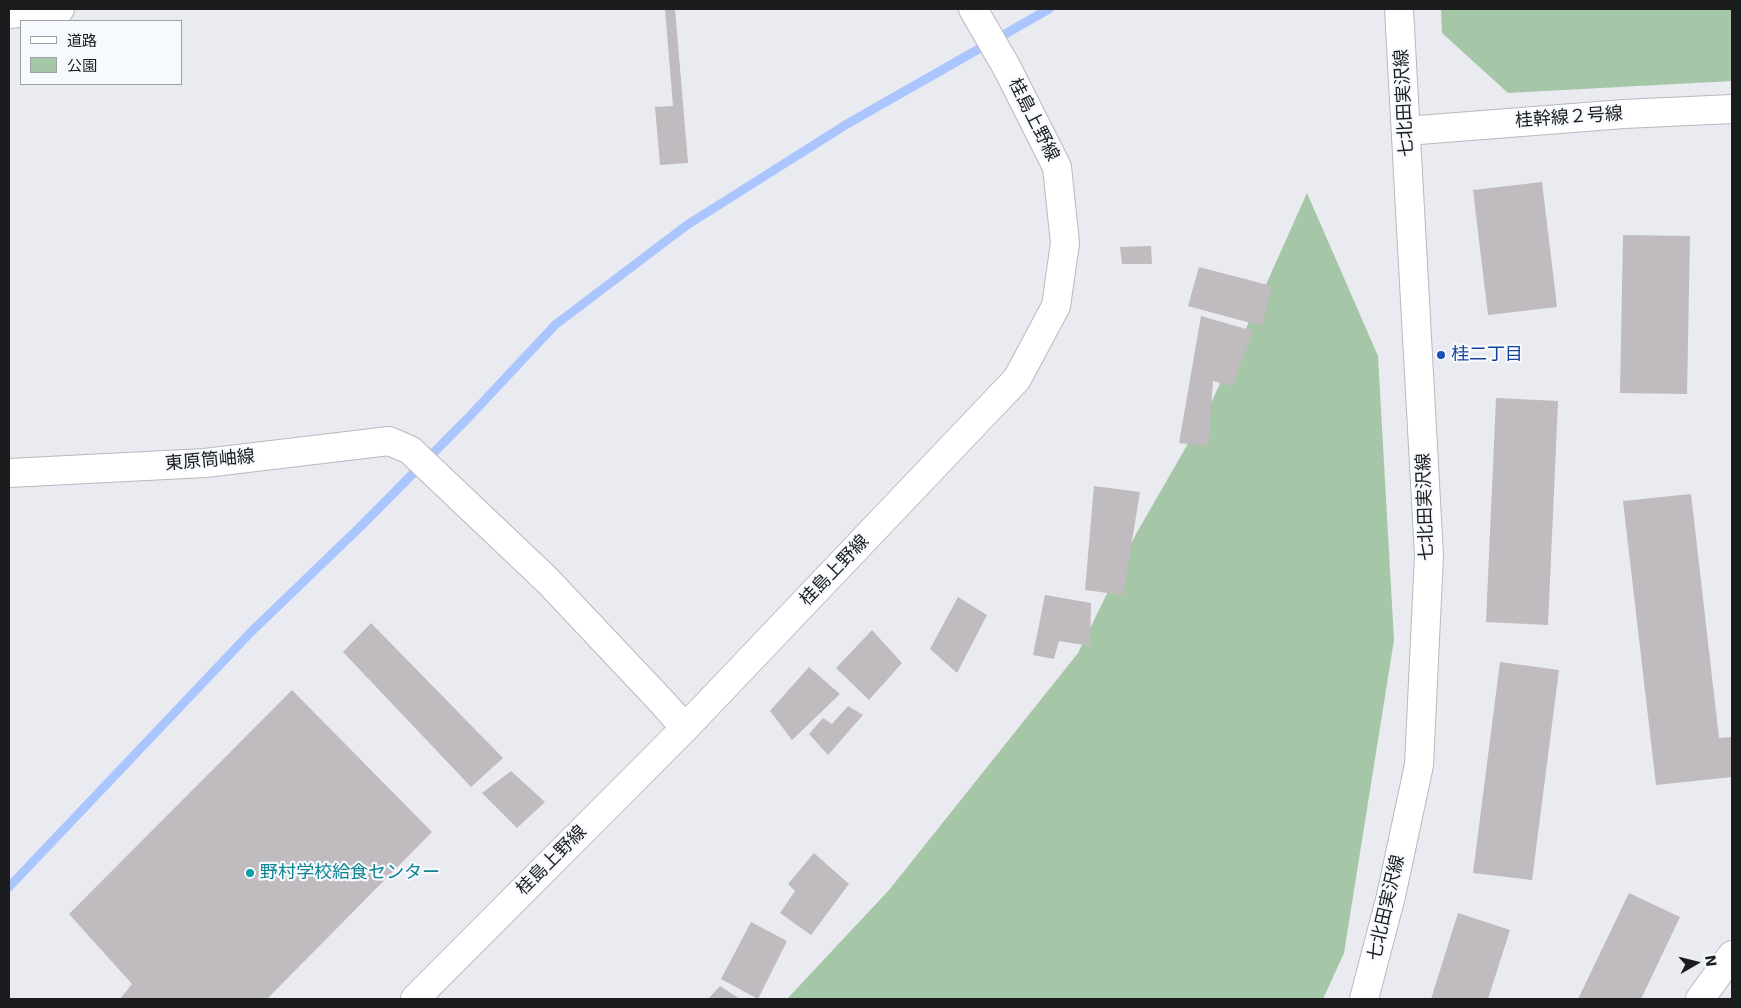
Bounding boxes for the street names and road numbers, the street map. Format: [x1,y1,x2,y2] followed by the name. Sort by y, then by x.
[1391,49,1419,157] street label: 七北田実沢線
[1003,75,1063,165] street label: 桂島上野線
[1514,103,1624,133] street label: 桂幹線２号線
[164,446,256,476] street label: 東原筒岫線
[1413,453,1439,561] street label: 七北田実沢線
[796,531,874,611] street label: 桂島上野線
[513,822,591,900] street label: 桂島上野線
[1364,853,1410,963] street label: 七北田実沢線

